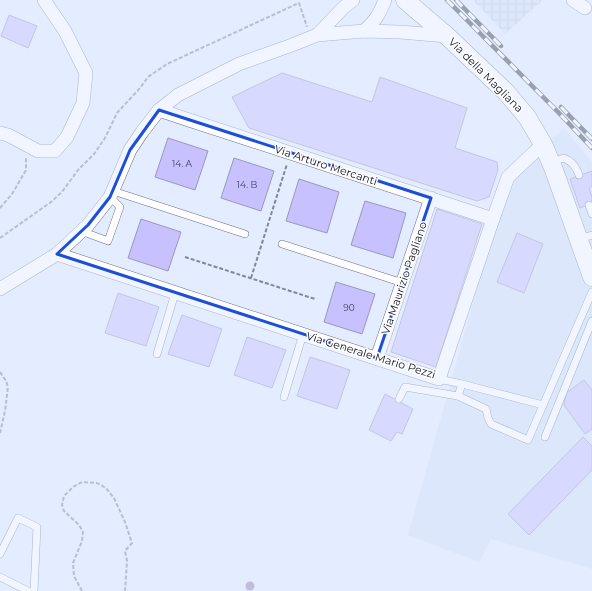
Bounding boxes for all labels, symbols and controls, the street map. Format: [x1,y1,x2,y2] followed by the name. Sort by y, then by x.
[446,35,526,115] street label: Via della Magliana
[273,142,379,188] street label: Via Arturo Mercanti
[172,158,193,169] house number: 14. A
[237,179,257,190] house number: 14. B
[378,220,430,336] street label: Via Maurizio Pagliano
[343,302,355,313] house number: 90
[305,329,437,381] street label: Via Generale Mario Pezzi

